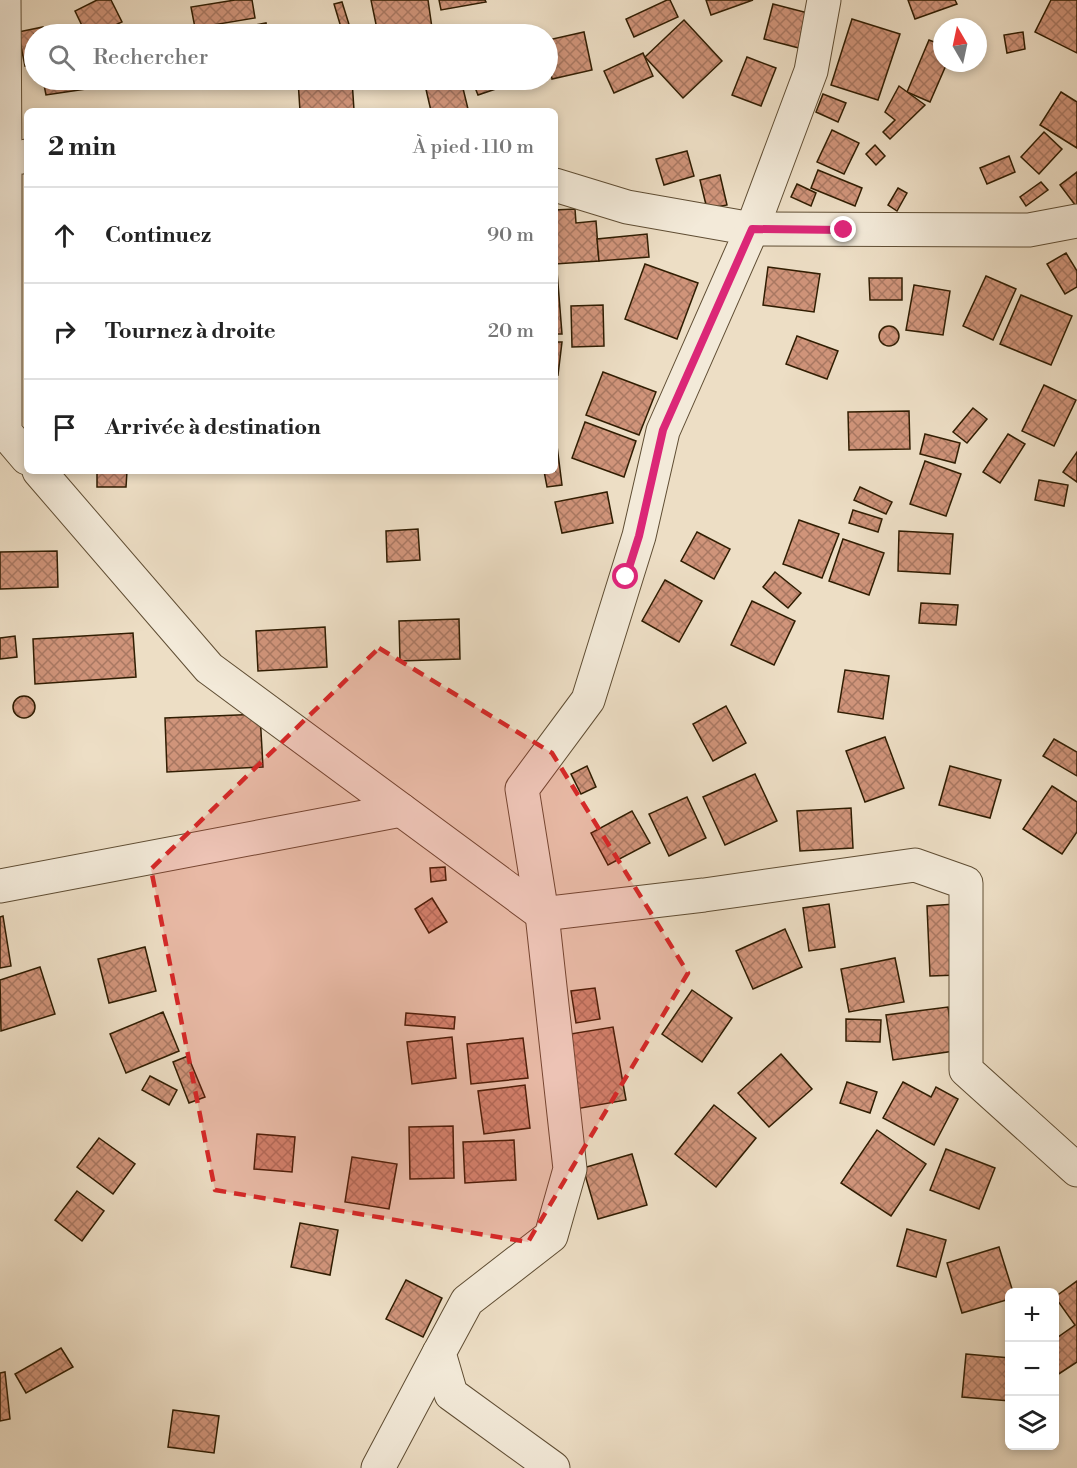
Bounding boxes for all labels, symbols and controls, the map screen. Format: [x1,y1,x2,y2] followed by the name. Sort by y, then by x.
[933,18,987,72] north arrow
[24,24,558,90] search box
[45,41,78,74] icon: search
[93,44,208,71] text: Rechercher
[48,131,116,163] text: 2 min
[413,135,534,160] text: À pied · 110 m
[830,216,856,242] route end
[48,219,81,252] icon: ahead
[105,222,211,249] text: Continuez
[487,223,534,248] text: 90 m
[48,315,81,348] icon: right
[105,318,276,345] text: Tournez à droite
[488,319,534,344] text: 20 m
[48,411,81,444] icon: arrive
[105,414,321,441] text: Arrivée à destination
[612,563,638,589] route start
[1005,1288,1059,1450] map controls
[1005,1288,1059,1342] button: +
[1005,1342,1059,1396] button: −
[1005,1396,1059,1450] button: layers

